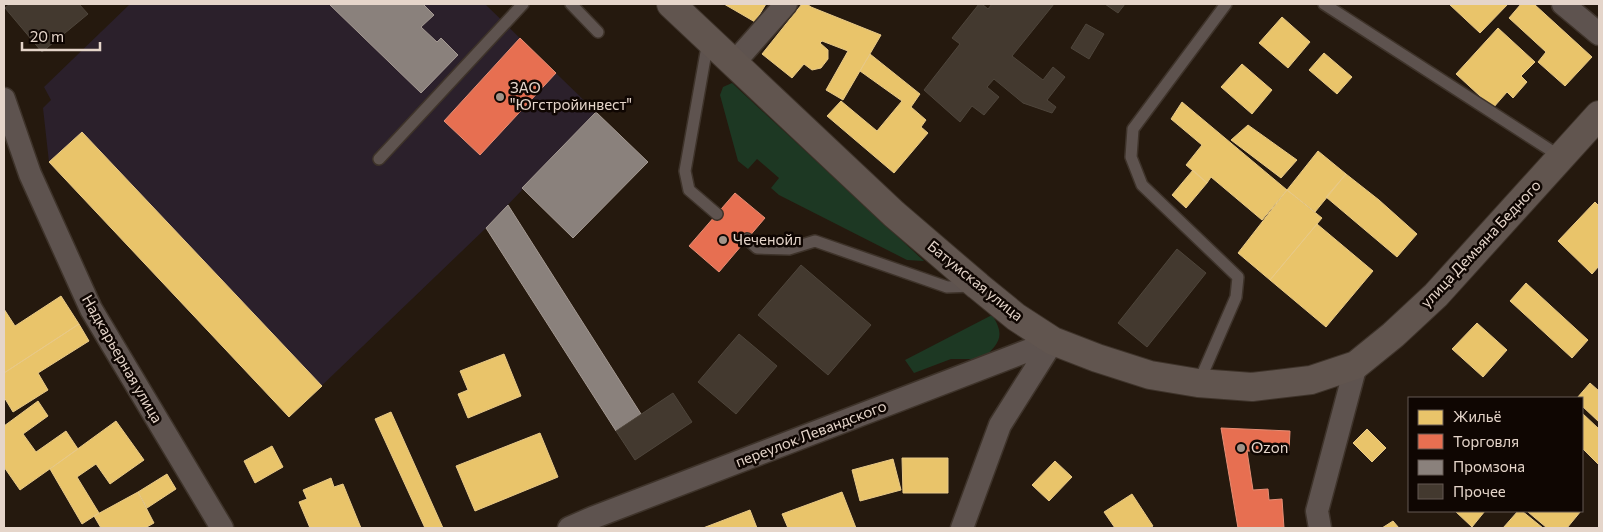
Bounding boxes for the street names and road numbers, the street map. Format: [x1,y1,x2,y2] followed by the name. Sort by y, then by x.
[1416,176,1544,311] street label: улица Демьяна Бедного
[924,236,1027,324] street label: Батумская улица
[79,291,167,426] street label: Надкарьерная улица
[733,396,889,470] street label: переулок Левандского

